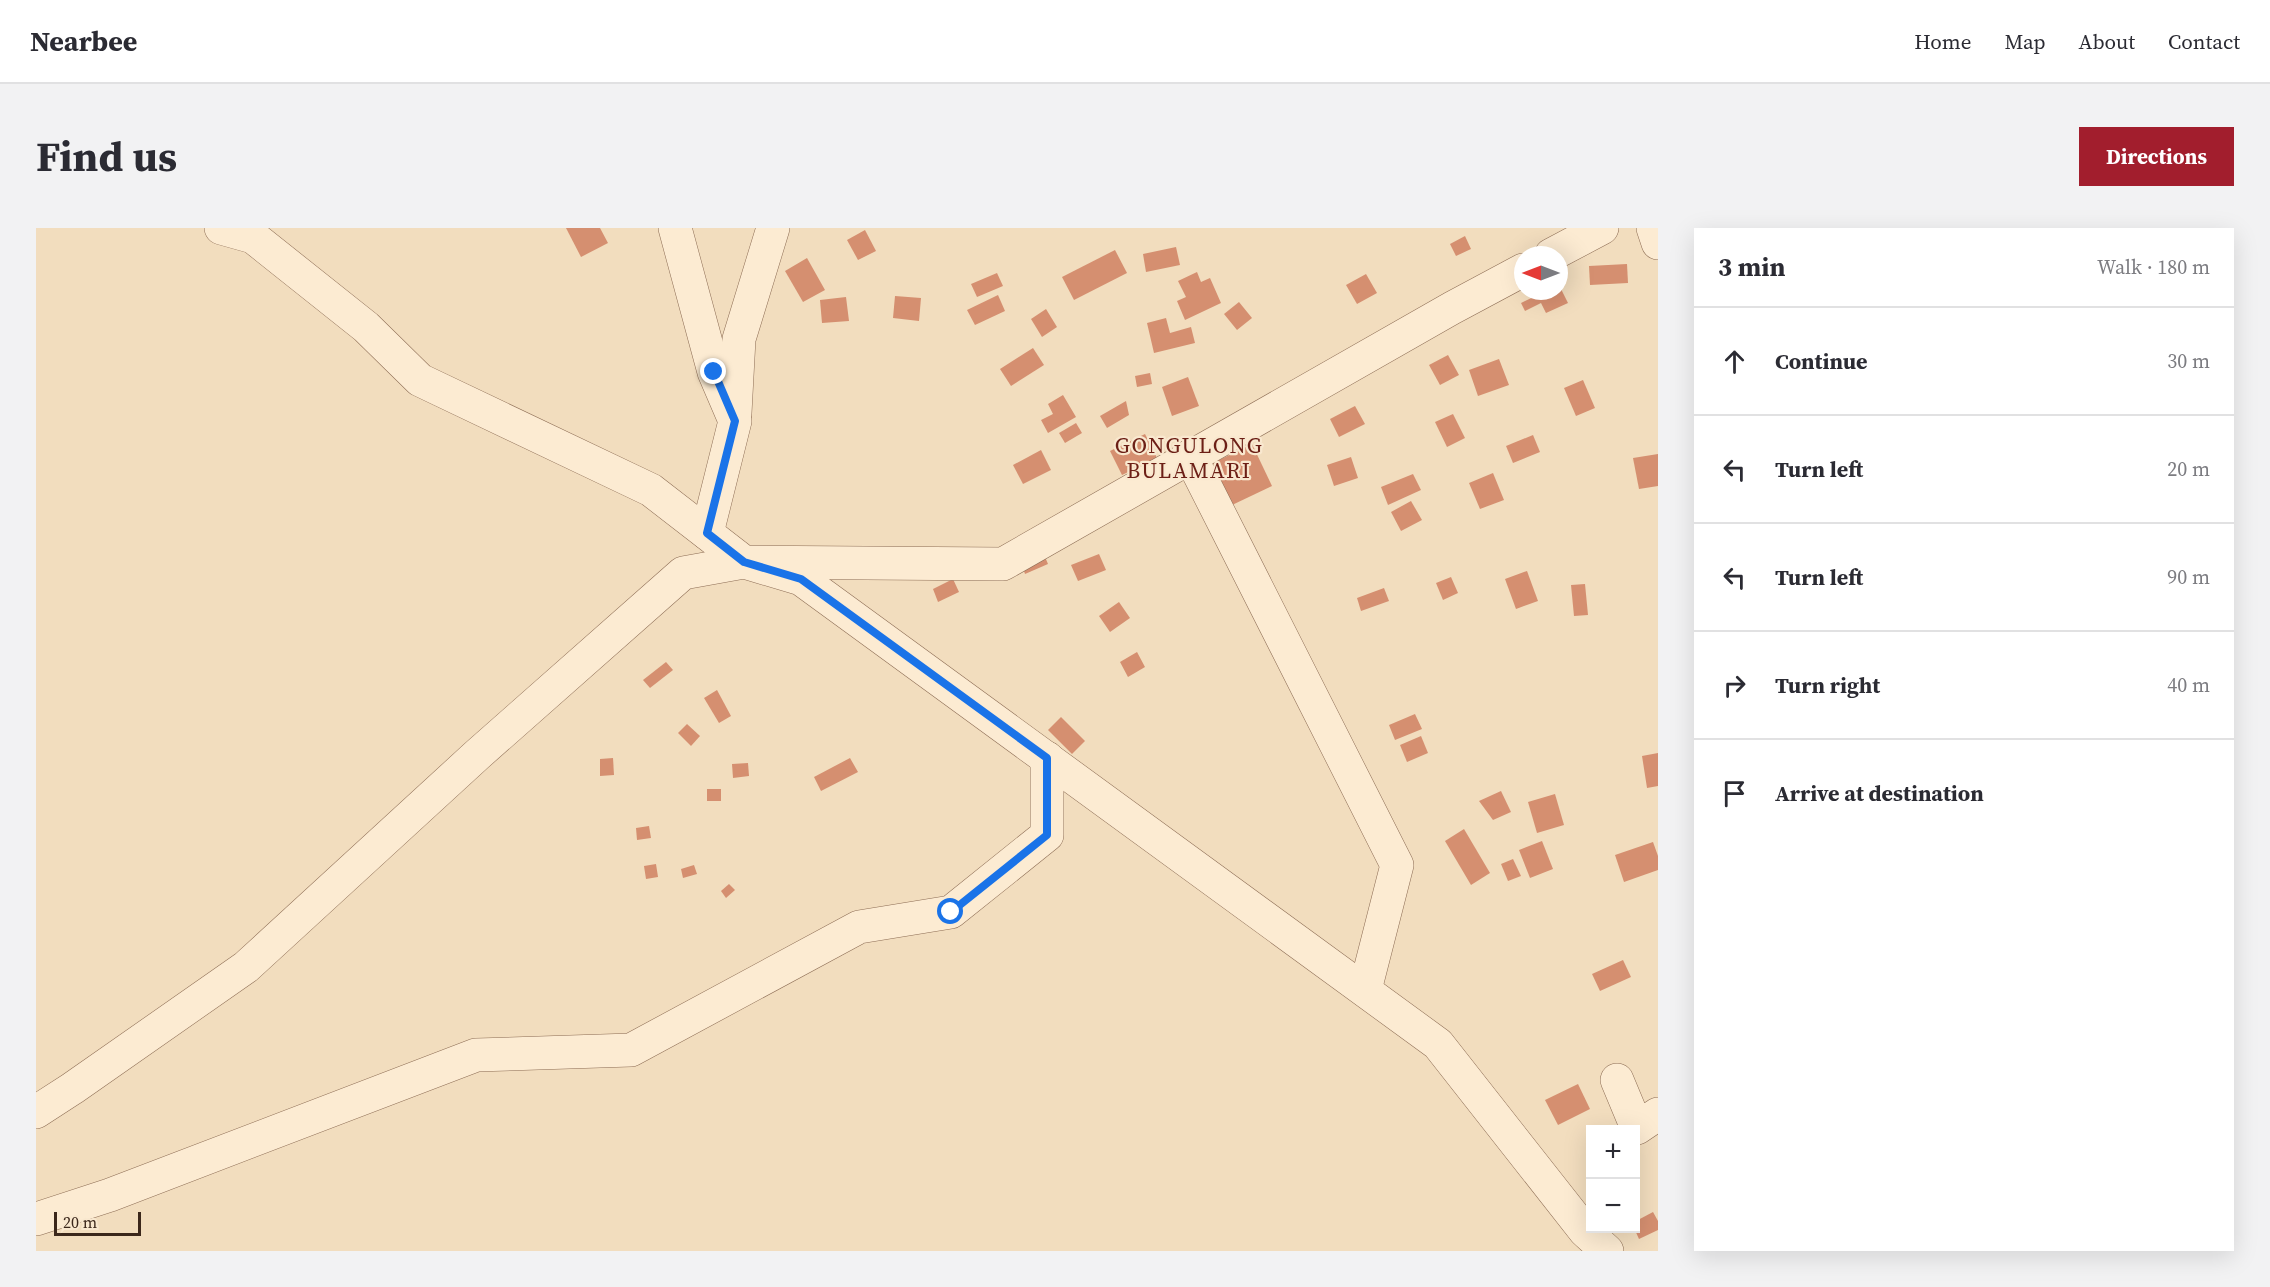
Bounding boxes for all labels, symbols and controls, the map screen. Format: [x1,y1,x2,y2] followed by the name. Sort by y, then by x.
[30,22,137,60] text: Nearbee
[1914,27,1972,56] text: Home
[2005,27,2046,56] text: Map
[2079,27,2135,56] text: About
[2168,27,2240,56] text: Contact
[36,127,177,185] text: Find us
[2079,127,2234,186] button: Directions
[1514,246,1568,300] north arrow
[1718,249,1785,285] text: 3 min
[2097,253,2210,281] text: Walk · 180 m
[1718,345,1751,378] icon: ahead
[1775,346,1868,376] text: Continue
[2167,347,2210,375] text: 30 m
[700,358,726,384] route end
[1115,430,1263,485] district label: GONGULONG BULAMARI
[1718,453,1751,486] icon: left
[1775,454,1863,484] text: Turn left
[2167,455,2210,483] text: 20 m
[1718,561,1751,594] icon: left
[1775,562,1863,592] text: Turn left
[2167,563,2210,591] text: 90 m
[1718,669,1751,702] icon: right
[1775,670,1880,700] text: Turn right
[2167,671,2210,699] text: 40 m
[1718,777,1751,810] icon: arrive
[1775,778,1984,808] text: Arrive at destination
[937,898,963,924] route start
[1586,1125,1640,1233] map controls
[1586,1125,1640,1179] button: +
[1586,1179,1640,1233] button: −
[54,1209,141,1236] scale bar
[63,1211,97,1233] text: 20 m

